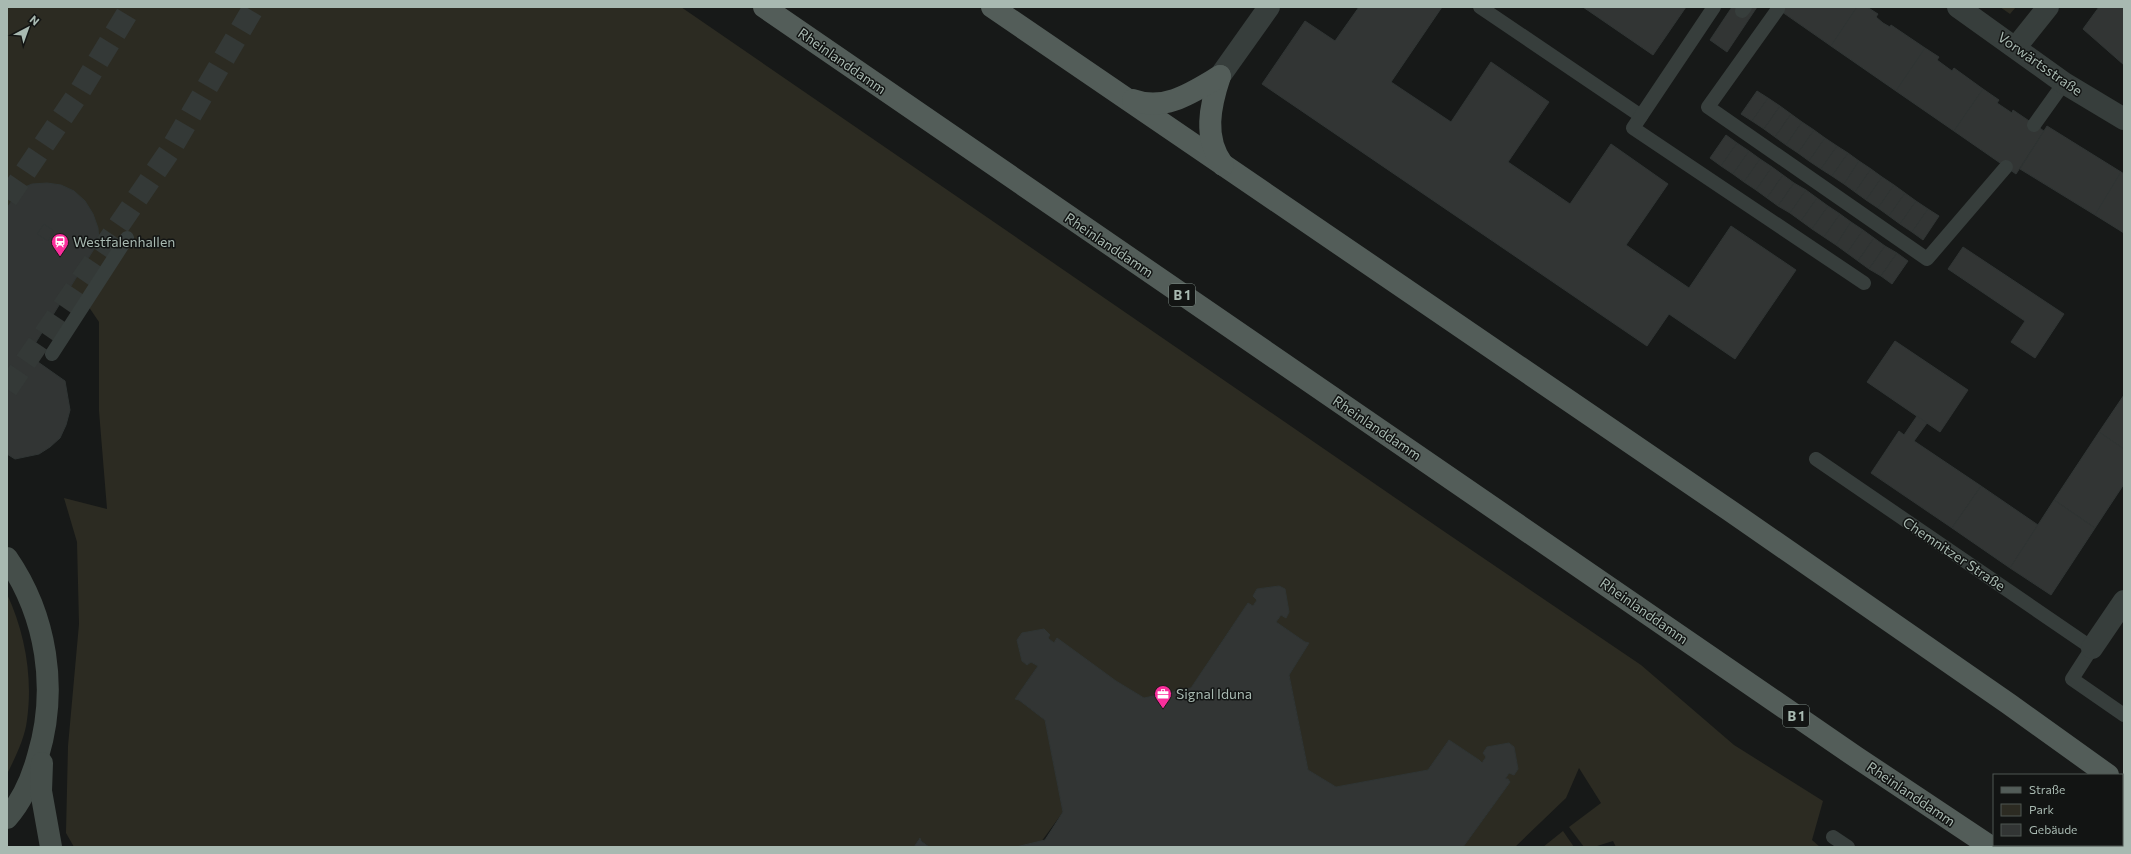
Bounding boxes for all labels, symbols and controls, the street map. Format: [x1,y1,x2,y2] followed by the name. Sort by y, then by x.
[8,8,48,48] north arrow
[28,12,42,28] text: N
[795,24,889,97] street label: Rheinlanddamm
[1995,28,2086,99] street label: Vorwärtsstraße
[1062,209,1157,280] street label: Rheinlanddamm
[50,232,70,257] station icon: Westfalenhallen
[73,233,175,250] place label: Westfalenhallen
[1169,284,1195,306] road number: B 1
[1330,392,1425,463] street label: Rheinlanddamm
[1900,513,2009,594] street label: Chemnitzer Straße
[1597,574,1691,647] street label: Rheinlanddamm
[1153,684,1173,709] office icon: Signal Iduna
[1176,685,1252,702] place label: Signal Iduna
[1783,705,1809,727] road number: B 1
[1864,758,1959,829] street label: Rheinlanddamm
[1993,774,2123,846] legend
[2029,782,2065,796] text: Straße
[2029,802,2055,816] text: Park
[2029,822,2077,836] text: Gebäude

